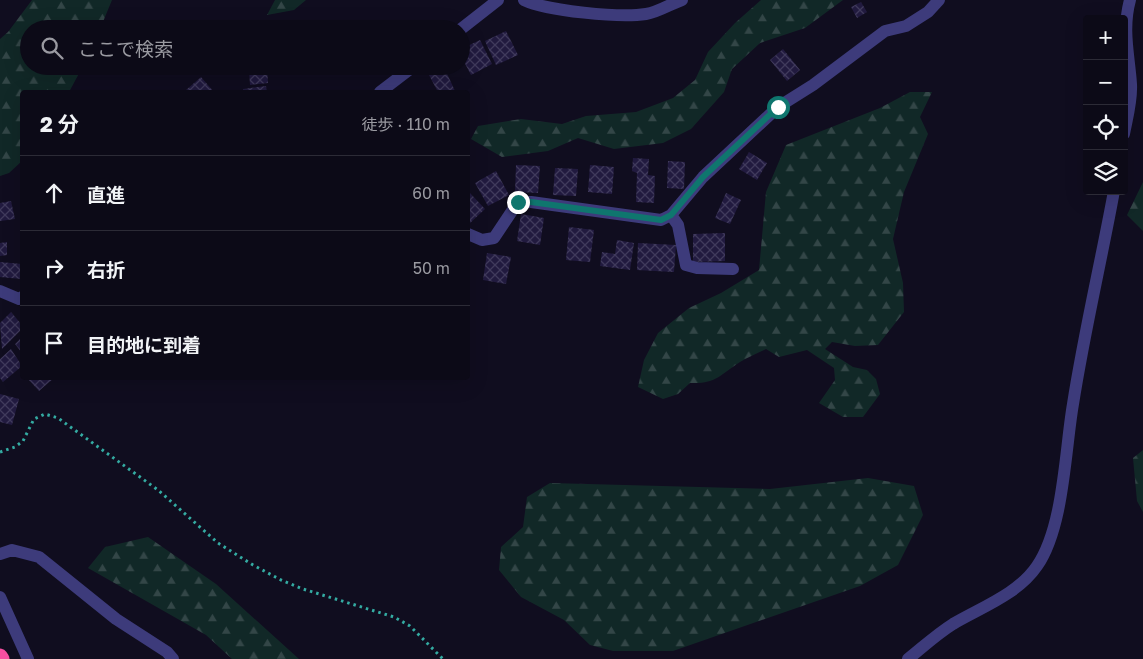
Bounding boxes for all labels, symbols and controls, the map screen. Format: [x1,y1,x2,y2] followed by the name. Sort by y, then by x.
[1083,15,1128,195] map controls
[1083,15,1128,60] button: +
[20,20,470,75] search box
[38,34,66,62] icon: search
[78,37,173,60] text: ここで検索
[1083,60,1128,105] button: −
[767,96,790,119] route start
[1083,105,1128,150] button: locate
[40,111,79,137] text: 2 分
[362,114,450,134] text: 徒歩 · 110 m
[1083,150,1128,195] button: layers
[40,179,68,207] icon: ahead
[87,183,125,206] text: 直進
[412,183,450,203] text: 60 m
[507,191,530,214] route end
[40,254,68,282] icon: right
[87,258,125,281] text: 右折
[413,258,450,278] text: 50 m
[40,329,68,357] icon: arrive
[87,333,201,356] text: 目的地に到着

